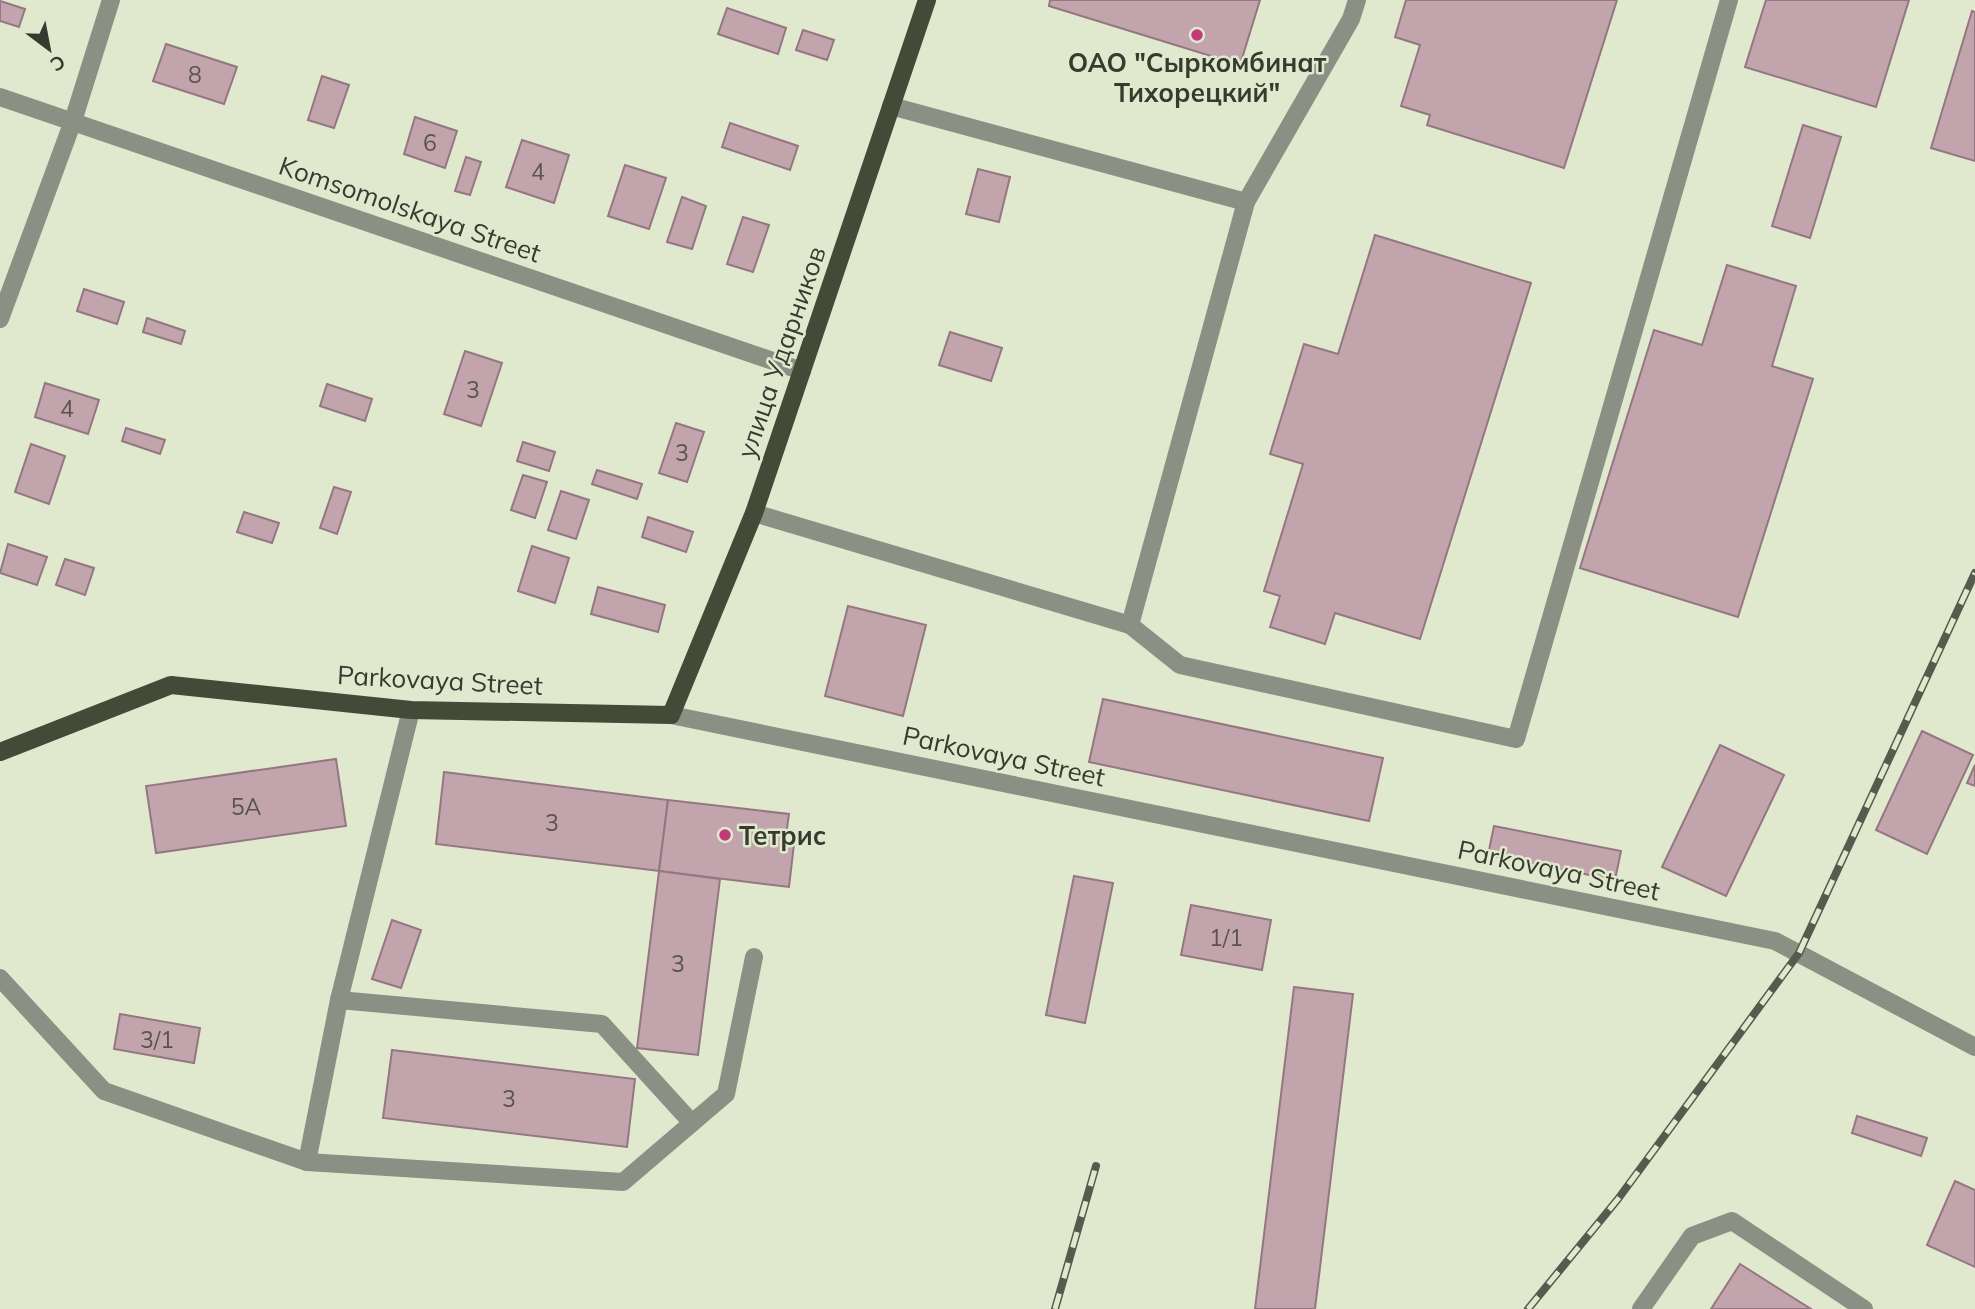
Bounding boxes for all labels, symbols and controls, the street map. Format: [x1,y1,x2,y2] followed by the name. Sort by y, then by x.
[14,14,84,84] north arrow
[1189,27,1205,43] marker: ОАО "Сыркомбинат Тихорецкий"
[1068,46,1327,109] place label: ОАО "Сыркомбинат Тихорецкий"
[46,50,70,77] text: С
[188,60,202,89] house number: 8
[423,128,437,157] house number: 6
[275,149,545,269] street label: Komsomolskaya Street
[531,157,545,186] house number: 4
[729,242,833,462] street label: улица Ударников
[466,375,480,404] house number: 3
[60,394,74,423] house number: 4
[675,438,689,467] house number: 3
[336,658,544,702] street label: Parkovaya Street
[900,718,1108,794] street label: Parkovaya Street
[231,792,261,821] house number: 5А
[545,808,559,837] house number: 3
[739,819,826,852] place label: Тетрис
[717,827,733,843] marker: Тетрис
[1455,832,1663,908] street label: Parkovaya Street
[1209,923,1243,952] house number: 1/1
[671,949,685,978] house number: 3
[140,1025,174,1054] house number: 3/1
[502,1084,516,1113] house number: 3

